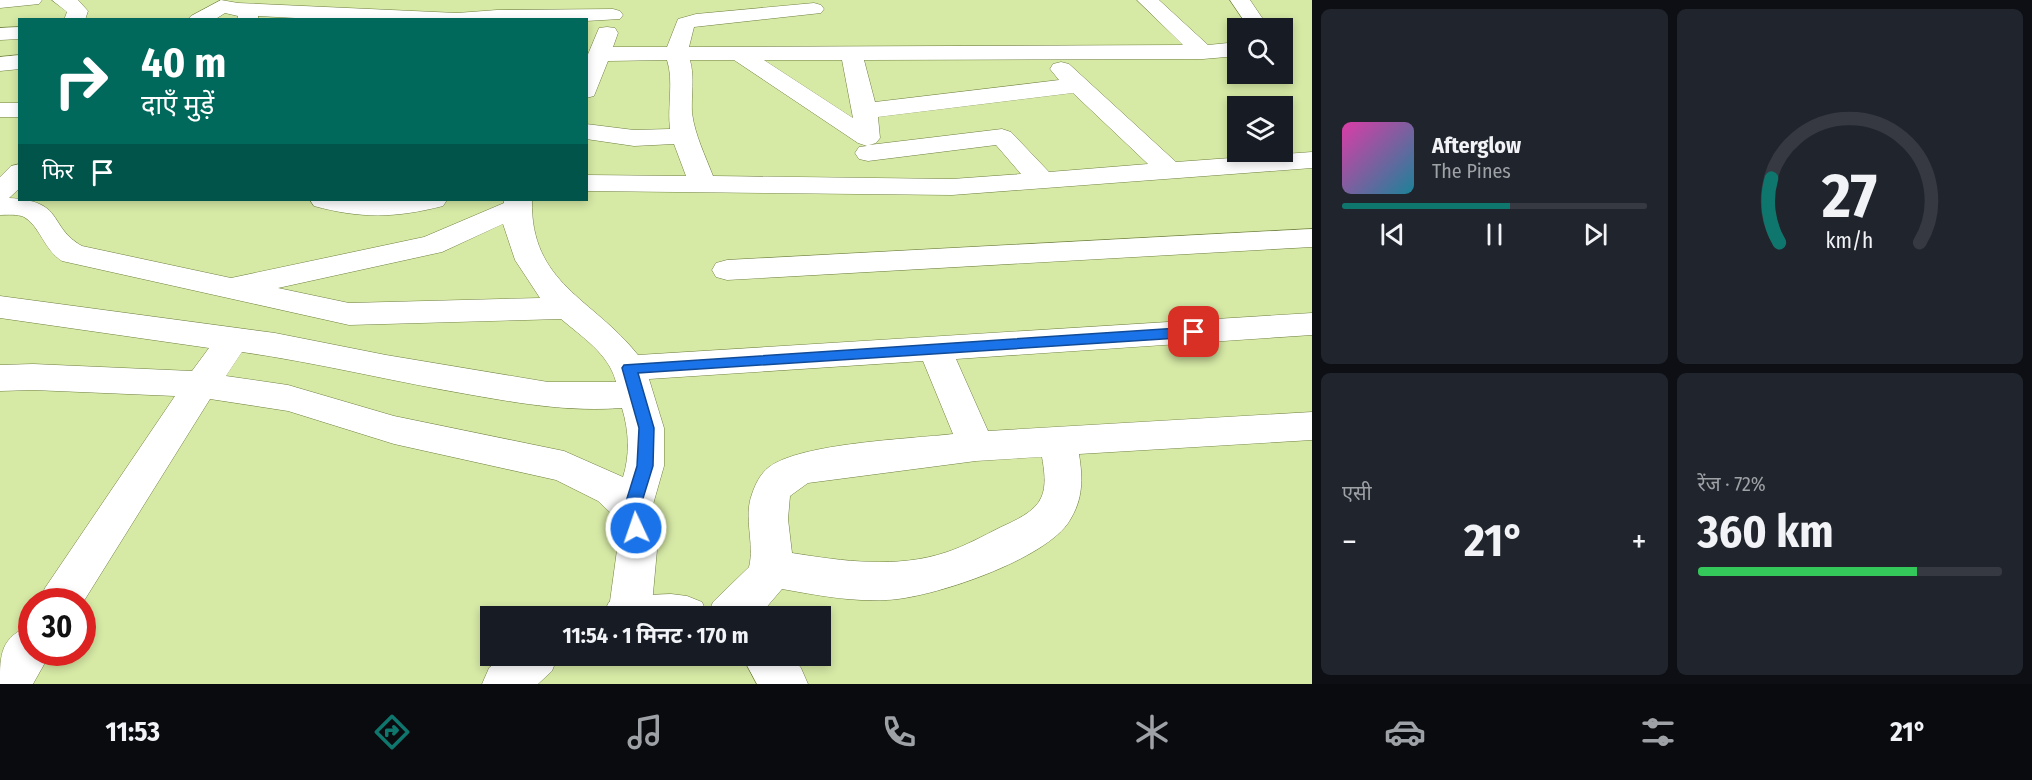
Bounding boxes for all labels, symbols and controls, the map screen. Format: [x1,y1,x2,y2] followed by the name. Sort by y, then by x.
[1227,18,1293,162] map controls
[1227,18,1293,84] button: search
[141,38,226,88] text: 40 m
[42,42,120,120] icon: right
[141,89,214,121] text: दाएँ मुड़ें
[1227,96,1293,162] button: layers
[1432,132,1521,159] text: Afterglow
[86,156,119,189] icon: arrive
[42,158,74,185] text: फिर
[1432,159,1511,183] text: The Pines
[1821,160,1877,235] text: 27
[1376,218,1409,251] icon: previous
[1478,218,1511,251] icon: pause
[1579,218,1612,251] icon: next
[1826,229,1874,255] text: km/h
[1168,306,1219,357] pin
[1177,315,1210,348] icon: arrive
[1698,472,1766,496] text: रेंज · 72%
[1342,481,1372,505] text: एसी
[604,496,668,560] position arrow
[1698,505,1834,559] text: 360 km
[1464,514,1524,568] text: 21°
[1342,522,1357,562] text: −
[1631,522,1647,562] text: +
[18,588,96,666] speed limit sign: 30
[563,622,748,649] text: 11:54 · 1 मिनट · 170 m
[371,711,413,753] icon: directions
[624,711,666,753] icon: music
[878,711,920,753] icon: phone
[1131,711,1173,753] icon: climate
[1384,711,1426,753] icon: car
[1637,711,1679,753] icon: filters
[106,716,160,748] text: 11:53
[1890,716,1926,748] text: 21°

